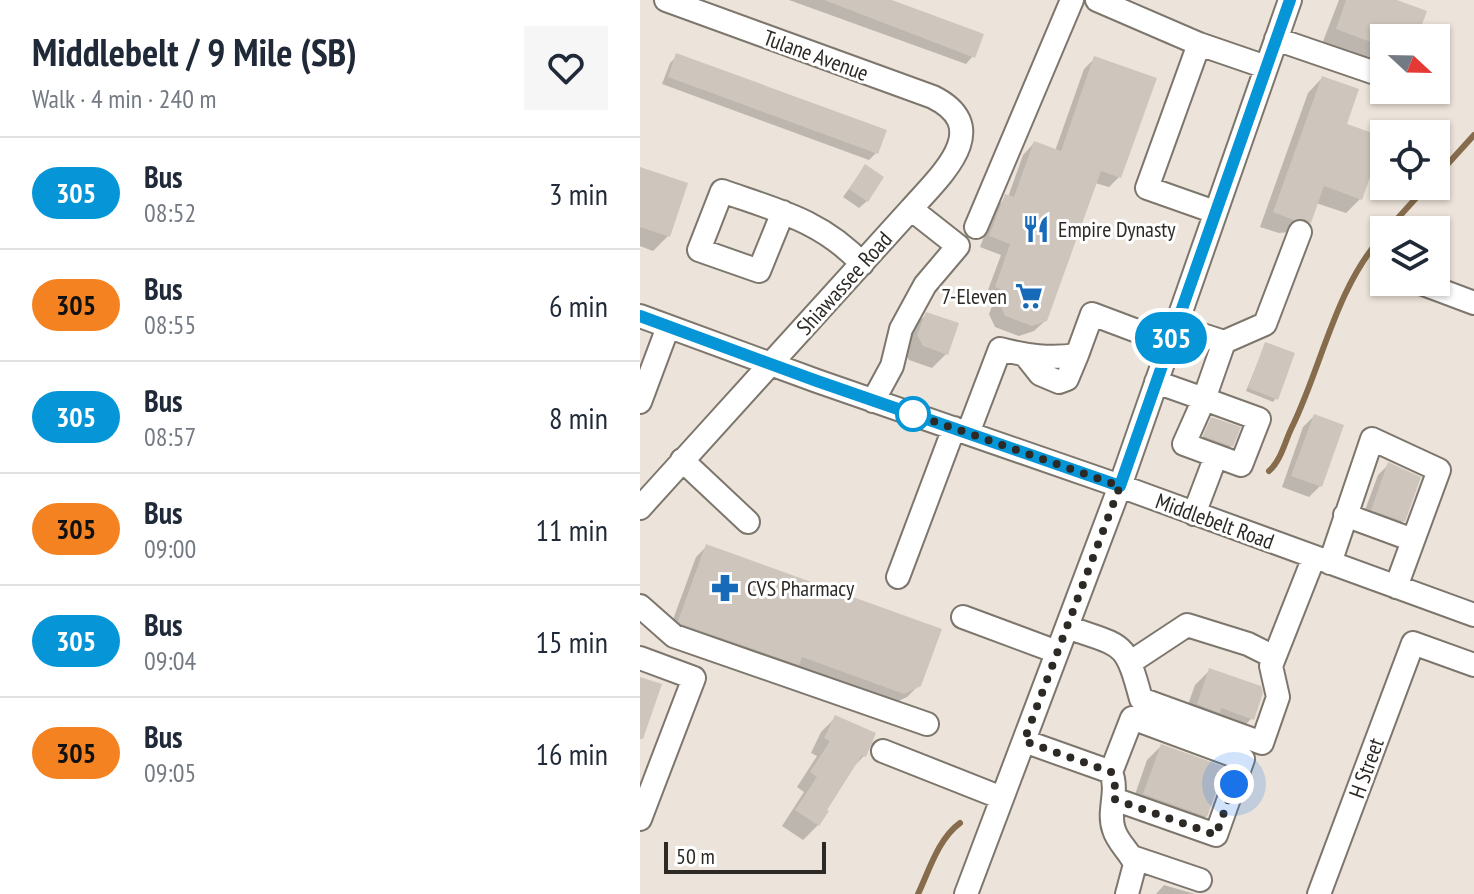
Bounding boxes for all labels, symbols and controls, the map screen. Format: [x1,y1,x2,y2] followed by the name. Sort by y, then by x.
[760,23,872,87] street label: Tulane Avenue
[1370,24,1450,104] north arrow
[1370,24,1450,296] map controls
[524,26,608,110] button: heart
[32,27,357,76] text: Middlebelt / 9 Mile (SB)
[32,82,216,115] text: Walk · 4 min · 240 m
[1370,120,1450,200] button: locate
[144,157,183,196] text: Bus
[56,174,96,211] text: 305
[549,174,608,213] text: 3 min
[144,196,196,229] text: 08:52
[1021,214,1051,244] restaurant icon: Empire Dynasty
[1058,215,1176,243] place label: Empire Dynasty
[1370,216,1450,296] button: layers
[790,226,898,340] street label: Shiawassee Road
[144,269,183,308] text: Bus
[1014,281,1044,311] supermarket icon: 7-Eleven
[941,282,1007,310] place label: 7-Eleven
[56,286,96,323] text: 305
[549,286,608,325] text: 6 min
[144,308,196,341] text: 08:55
[1125,312,1217,364] line badge: 305
[1151,319,1191,356] text: 305
[144,381,183,420] text: Bus
[896,397,930,431] unlabelled marker
[56,398,96,435] text: 305
[549,398,608,437] text: 8 min
[144,420,196,453] text: 08:57
[1152,487,1278,555] street label: Middlebelt Road
[144,493,183,532] text: Bus
[56,510,96,547] text: 305
[535,510,608,549] text: 11 min
[144,532,196,565] text: 09:00
[710,573,740,603] pharmacy icon: CVS Pharmacy
[747,574,855,602] place label: CVS Pharmacy
[144,605,183,644] text: Bus
[56,622,96,659] text: 305
[535,622,608,661] text: 15 min
[144,644,196,677] text: 09:04
[144,717,183,756] text: Bus
[56,734,96,771] text: 305
[535,734,608,773] text: 16 min
[1342,734,1390,802] street label: H Street
[144,756,196,789] text: 09:05
[1214,764,1254,804] your location
[664,838,826,874] scale bar
[676,842,715,870] text: 50 m

